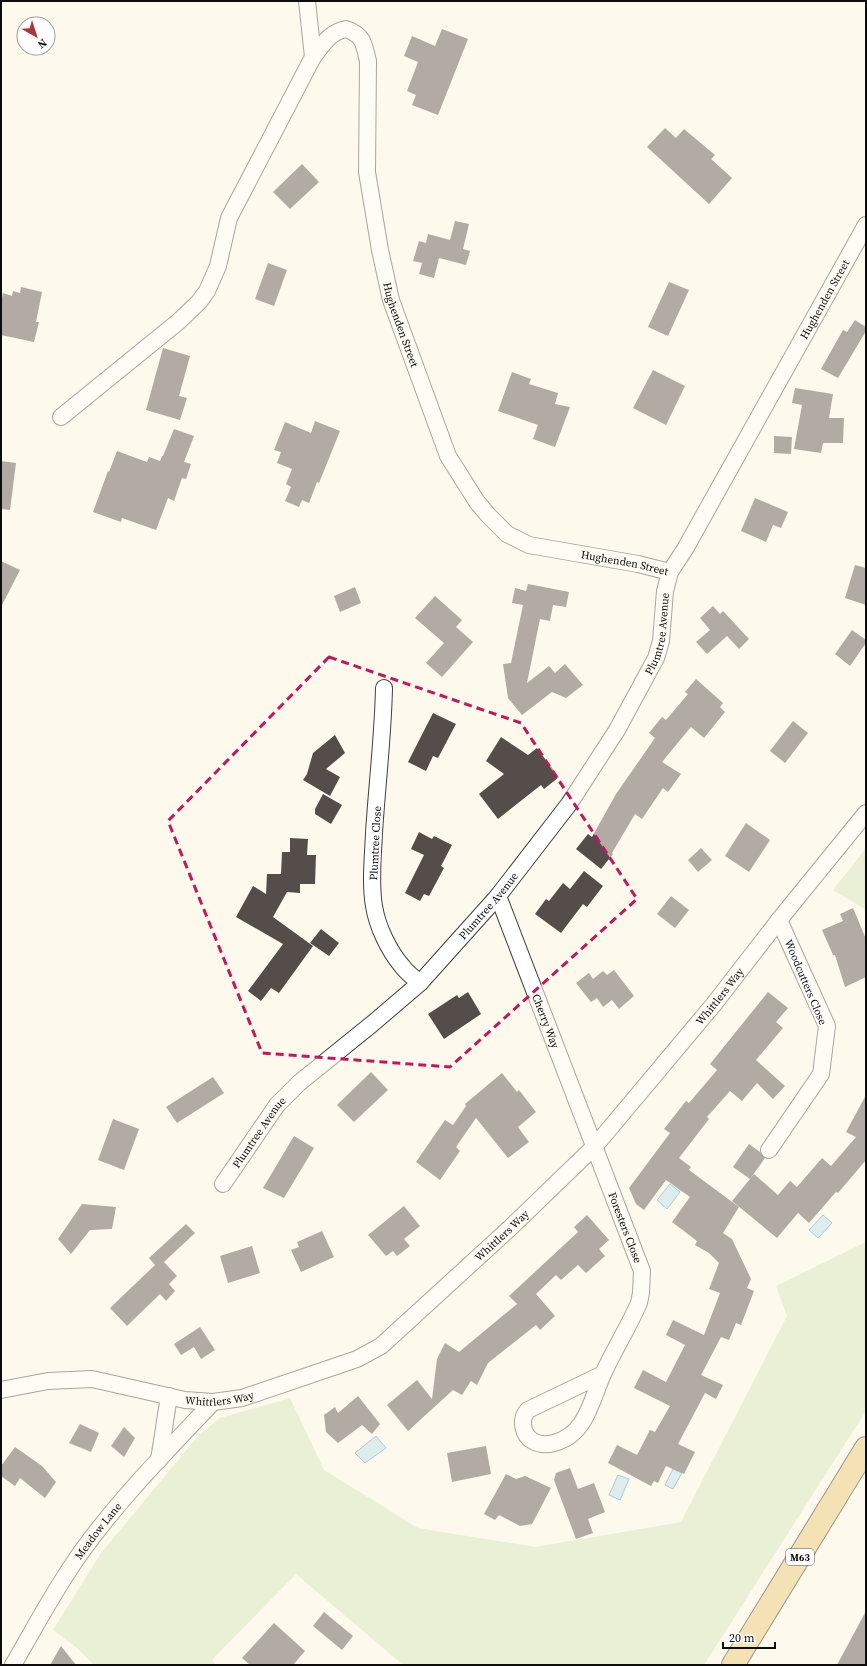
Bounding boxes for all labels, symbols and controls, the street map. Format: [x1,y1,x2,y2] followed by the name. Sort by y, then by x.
[16,16,56,56] north arrow
[34,35,50,52] text: N
[797,257,853,342] street label: Hughenden Street
[379,281,422,370] street label: Hughenden Street
[580,547,670,579] street label: Hughenden Street
[641,592,673,678] street label: Plumtree Avenue
[366,805,385,881] street label: Plumtree Close
[456,869,522,943] street label: Plumtree Avenue
[781,937,830,1027] street label: Woodcutters Close
[693,965,748,1028] street label: Whittlers Way
[528,992,563,1051] street label: Cherry Way
[229,1093,290,1171] street label: Plumtree Avenue
[604,1190,645,1266] street label: Foresters Close
[472,1206,533,1265] street label: Whittlers Way
[185,1387,256,1410] street label: Whittlers Way
[71,1499,125,1563] street label: Meadow Lane
[786,1549,814,1565] road number: M63
[723,1624,775,1650] scale bar
[729,1630,755,1646] text: 20 m

